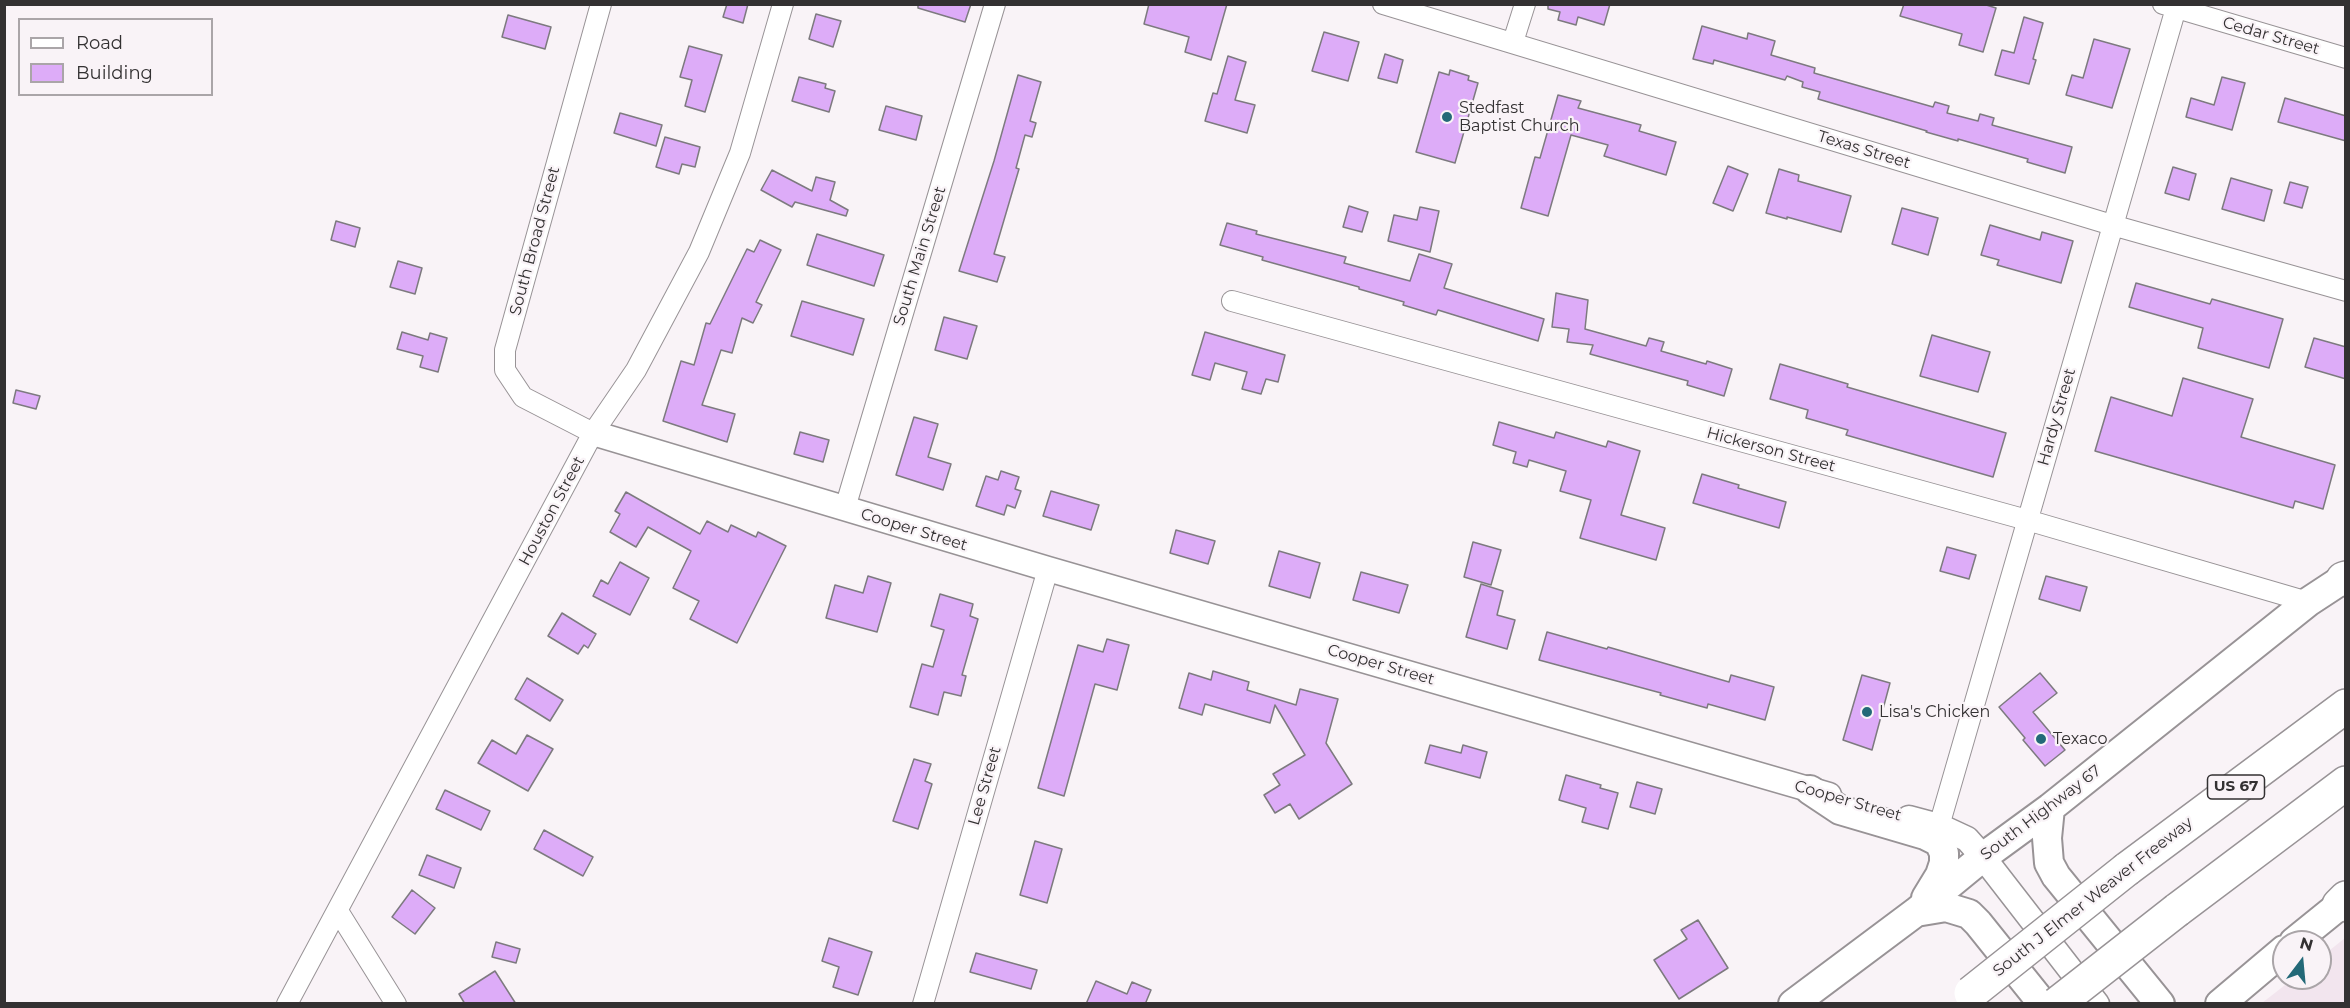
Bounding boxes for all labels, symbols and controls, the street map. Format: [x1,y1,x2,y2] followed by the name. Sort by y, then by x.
[2220,13,2322,59] street label: Cedar Street
[18,18,213,96] legend
[76,32,123,54] text: Road
[76,62,153,84] text: Building
[1459,98,1579,136] place label: Stedfast Baptist Church
[1440,110,1454,124] marker: Stedfast Baptist Church
[1815,127,1913,173] street label: Texas Street
[506,165,564,317] street label: South Broad Street
[890,184,950,328] street label: South Main Street
[2034,366,2080,468] street label: Hardy Street
[1704,424,1838,476] street label: Hickerson Street
[515,453,589,569] street label: Houston Street
[858,505,970,555] street label: Cooper Street
[1325,641,1437,689] street label: Cooper Street
[1879,702,1990,722] place label: Lisa's Chicken
[1860,705,1874,719] marker: Lisa's Chicken
[2053,729,2107,749] place label: Texaco
[2034,732,2048,746] marker: Texaco
[965,744,1005,828] street label: Lee Street
[1977,761,2105,865] street label: South Highway 67
[2208,775,2264,799] road number: US 67
[1792,777,1904,825] street label: Cooper Street
[1989,813,2197,981] street label: South J Elmer Weaver Freeway
[2272,930,2332,990] north arrow
[2298,933,2315,955] text: N

